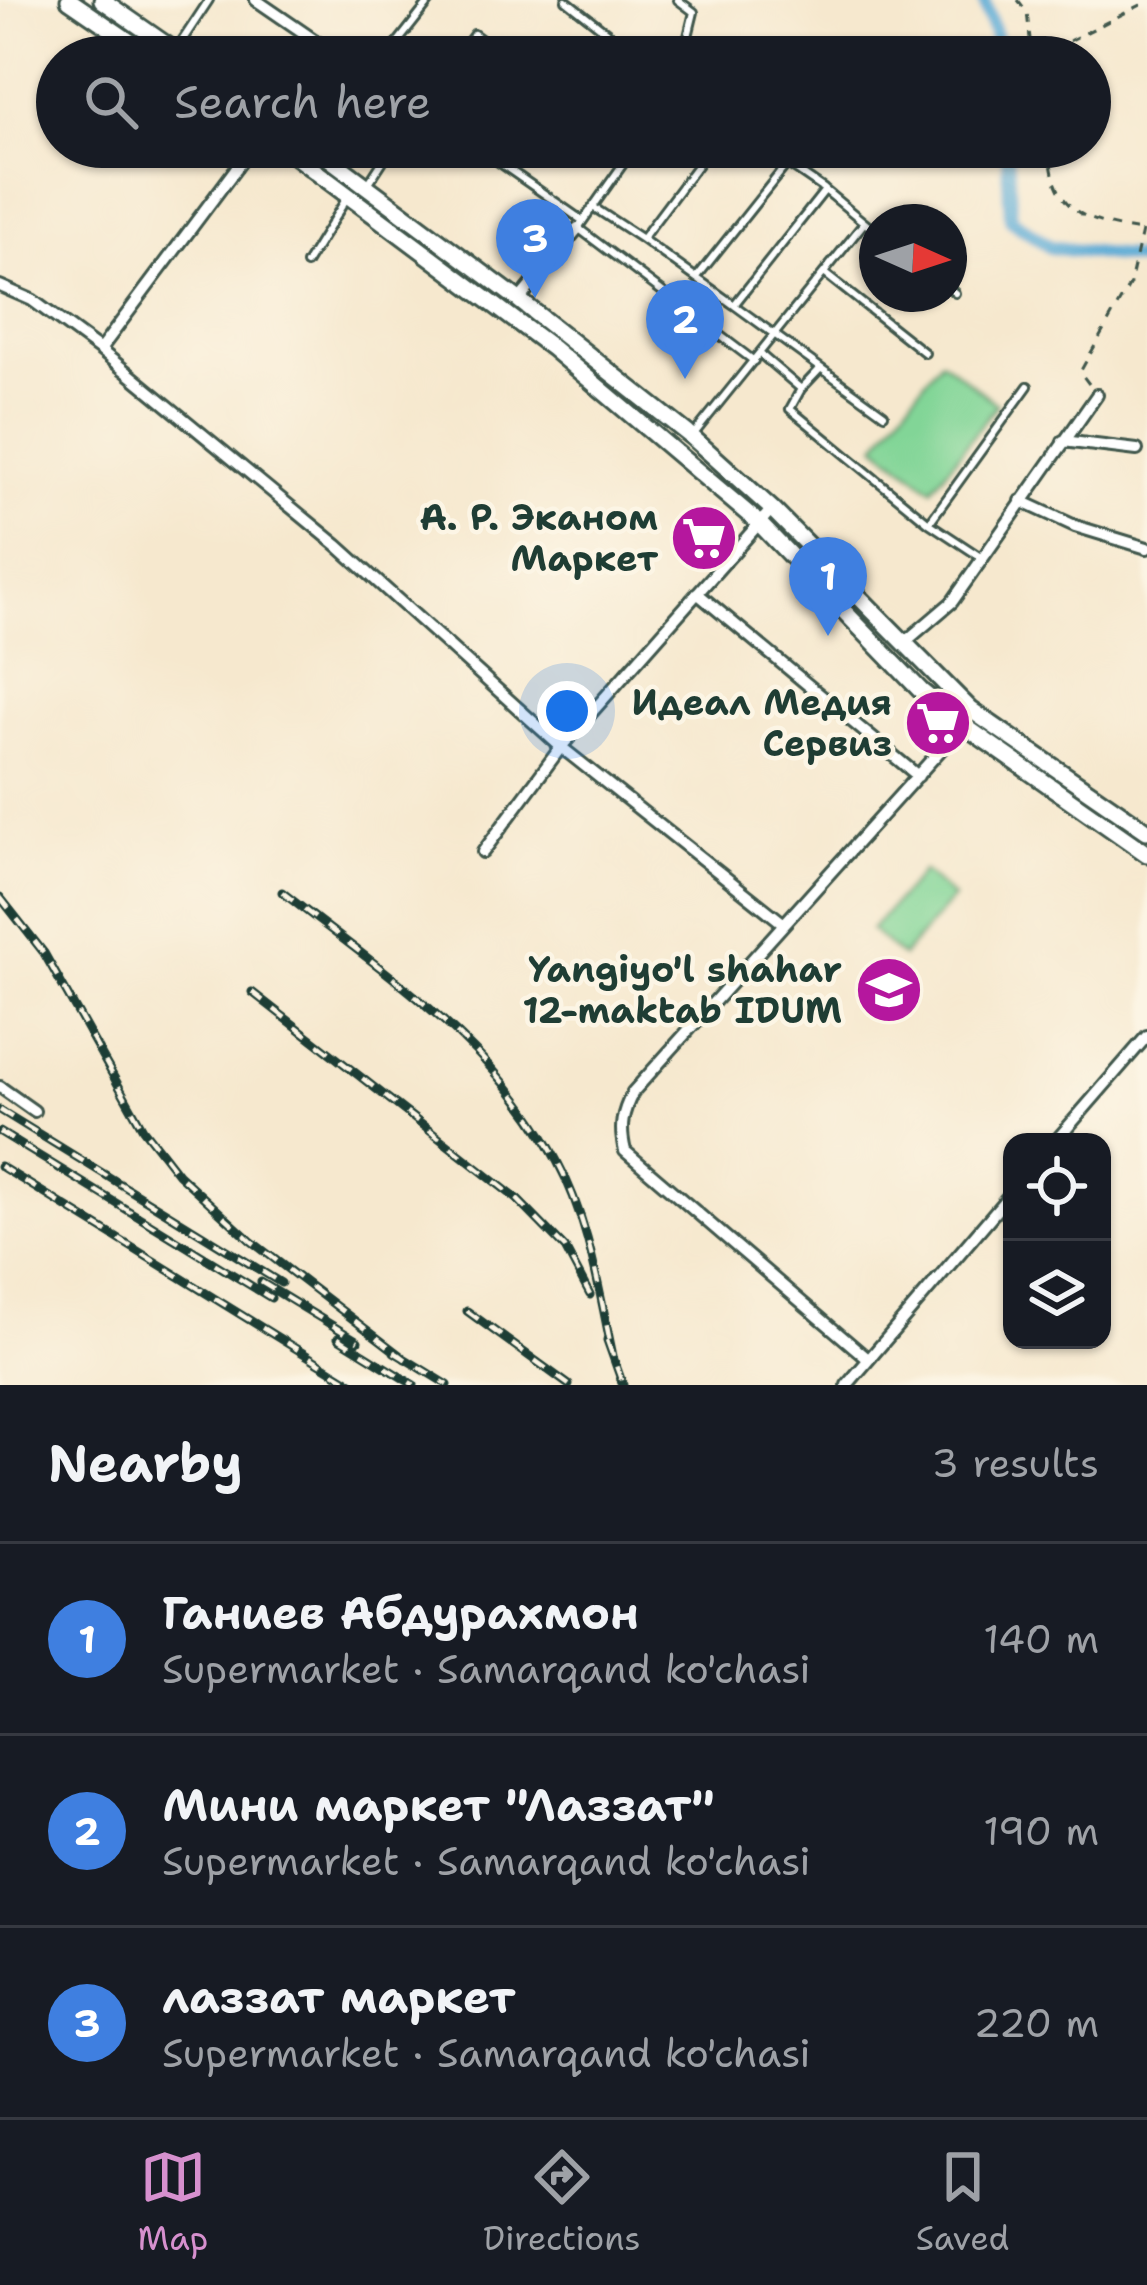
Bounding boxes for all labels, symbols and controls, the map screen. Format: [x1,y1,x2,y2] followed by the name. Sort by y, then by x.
[36,36,1111,168] search box
[78,69,144,135] icon: search
[174,72,431,132] text: Search here
[496,199,574,298] pin: 3
[859,204,967,312] north arrow
[646,280,724,379] pin: 2
[419,493,658,583] place label: А. Р. Эканом Маркет
[669,503,739,573] supermarket icon: А. Р. Эканом Маркет
[789,537,867,636] pin: 1
[631,678,892,768] place label: Идеал Медия Сервиз
[537,681,597,741] your location
[903,688,973,758] supermarket icon: Идеал Медия Сервиз
[522,945,842,1035] place label: Yangiyo'l shahar 12-maktab IDUM
[854,955,924,1025] school or university icon: Yangiyo'l shahar 12-maktab IDUM
[1003,1133,1111,1349] map controls
[1003,1133,1111,1241] button: locate
[1003,1241,1111,1349] button: layers
[48,1429,243,1497] text: Nearby
[932,1437,1099,1489] text: 3 results
[162,1583,639,1643] text: Ганиев Абдурахмон
[78,1613,96,1665] text: 1
[983,1613,1099,1665] text: 140 m
[162,1643,811,1695] text: Supermarket · Samarqand ko'chasi
[162,1775,715,1835] text: Мини маркет "Лаззат"
[73,1805,101,1857] text: 2
[983,1805,1099,1857] text: 190 m
[162,1835,811,1887] text: Supermarket · Samarqand ko'chasi
[162,1967,516,2027] text: лаззат маркет
[73,1997,101,2049] text: 3
[973,1997,1099,2049] text: 220 m
[162,2027,811,2079] text: Supermarket · Samarqand ko'chasi
[138,2144,208,2261] tab: Map
[483,2144,641,2261] tab: Directions
[916,2144,1009,2261] tab: Saved

